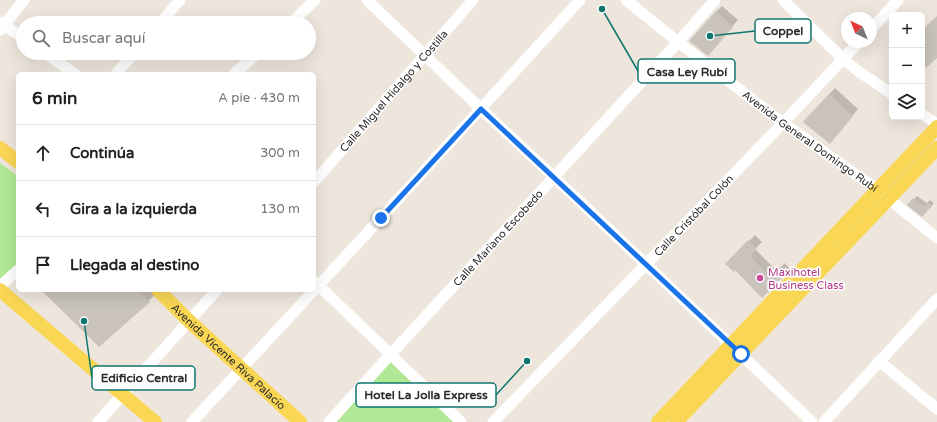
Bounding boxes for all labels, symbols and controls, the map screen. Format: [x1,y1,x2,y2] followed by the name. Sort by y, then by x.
[841,12,877,48] north arrow
[889,12,925,120] map controls
[889,12,925,48] button: +
[16,16,316,60] search box
[755,19,811,43] callout: Coppel
[763,24,803,39] text: Coppel
[30,27,52,49] icon: search
[337,27,450,154] street label: Calle Miguel Hidalgo y Costilla
[62,29,145,47] text: Buscar aquí
[889,48,925,84] button: −
[638,59,735,83] callout: Casa Ley Rubí
[647,65,727,80] text: Casa Ley Rubí
[889,84,925,120] button: layers
[32,88,77,109] text: 6 min
[740,88,881,194] street label: Avenida General Domingo Rubí
[218,90,300,106] text: A pie · 430 m
[32,142,54,164] icon: ahead
[70,144,134,162] text: Continúa
[260,145,300,161] text: 300 m
[651,172,736,259] street label: Calle Cristóbal Colón
[450,187,546,289] street label: Calle Mariano Escobedo
[32,198,54,220] icon: left
[70,200,197,218] text: Gira a la izquierda
[260,201,300,217] text: 130 m
[372,209,390,227] route end
[32,254,54,276] icon: arrive
[70,256,199,274] text: Llegada al destino
[768,266,844,292] place label: Maxihotel Business Class
[755,273,765,283] marker: Maxihotel Business Class
[169,301,289,412] street label: Avenida Vicente Riva Palacio
[732,345,750,363] route start
[92,366,195,390] callout: Edificio Central
[101,371,187,385] text: Edificio Central
[356,383,496,407] callout: Hotel La Jolla Express
[364,388,488,403] text: Hotel La Jolla Express

